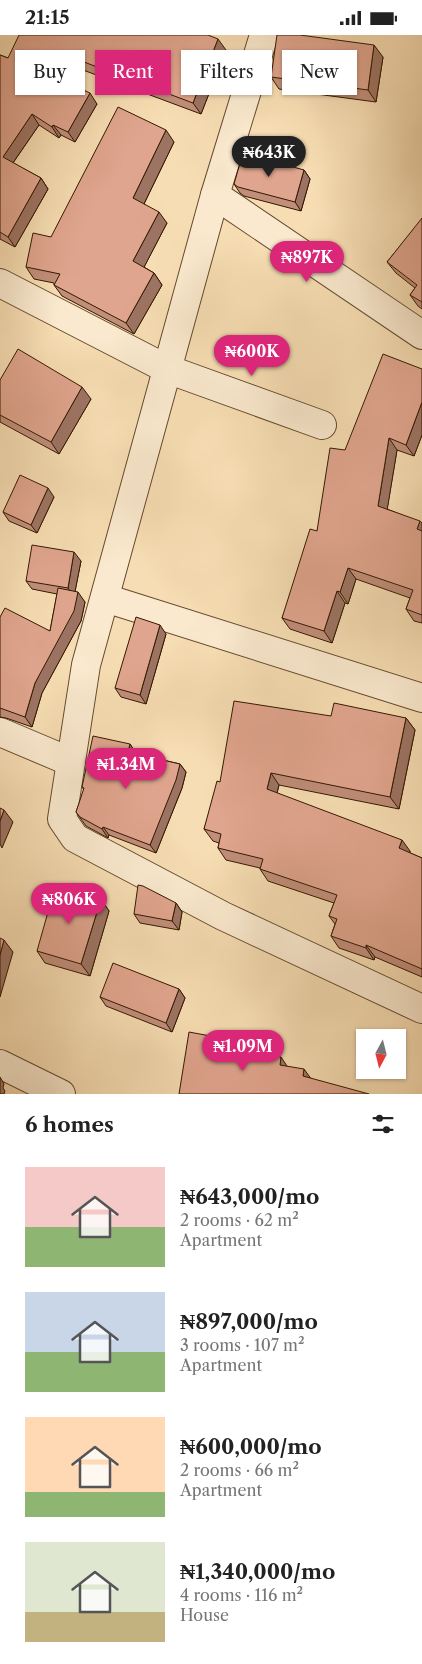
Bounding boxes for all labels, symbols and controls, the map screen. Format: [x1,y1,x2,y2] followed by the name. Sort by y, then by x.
[25,6,69,29] text: 21:15
[15,50,85,95] chip: Buy
[95,50,171,95] chip: Rent
[181,50,272,95] chip: Filters
[282,50,357,95] chip: New
[234,135,304,178] pin: ₦643K
[243,142,295,162] text: ₦643K
[272,241,342,283] pin: ₦897K
[281,247,333,267] text: ₦897K
[217,335,287,377] pin: ₦600K
[225,341,279,361] text: ₦600K
[85,747,167,790] pin: ₦1.34M
[97,754,155,774] text: ₦1.34M
[34,883,104,925] pin: ₦806K
[42,889,96,909] text: ₦806K
[202,1029,284,1072] pin: ₦1.09M
[356,1029,406,1079] north arrow
[356,1029,406,1079] map controls
[213,1036,273,1056] text: ₦1.09M
[369,1110,397,1138] icon: filters
[25,1112,114,1137] text: 6 homes
[180,1184,319,1209] text: ₦643,000/mo
[65,1187,125,1247] icon: home
[180,1210,299,1230] text: 2 rooms · 62 m²
[180,1230,262,1250] text: Apartment
[180,1309,318,1334] text: ₦897,000/mo
[65,1312,125,1372] icon: home
[180,1335,305,1355] text: 3 rooms · 107 m²
[180,1355,262,1375] text: Apartment
[180,1434,322,1459] text: ₦600,000/mo
[65,1437,125,1497] icon: home
[180,1460,299,1480] text: 2 rooms · 66 m²
[180,1480,262,1500] text: Apartment
[180,1559,335,1584] text: ₦1,340,000/mo
[65,1562,125,1622] icon: home
[180,1585,303,1605] text: 4 rooms · 116 m²
[180,1605,229,1625] text: House

